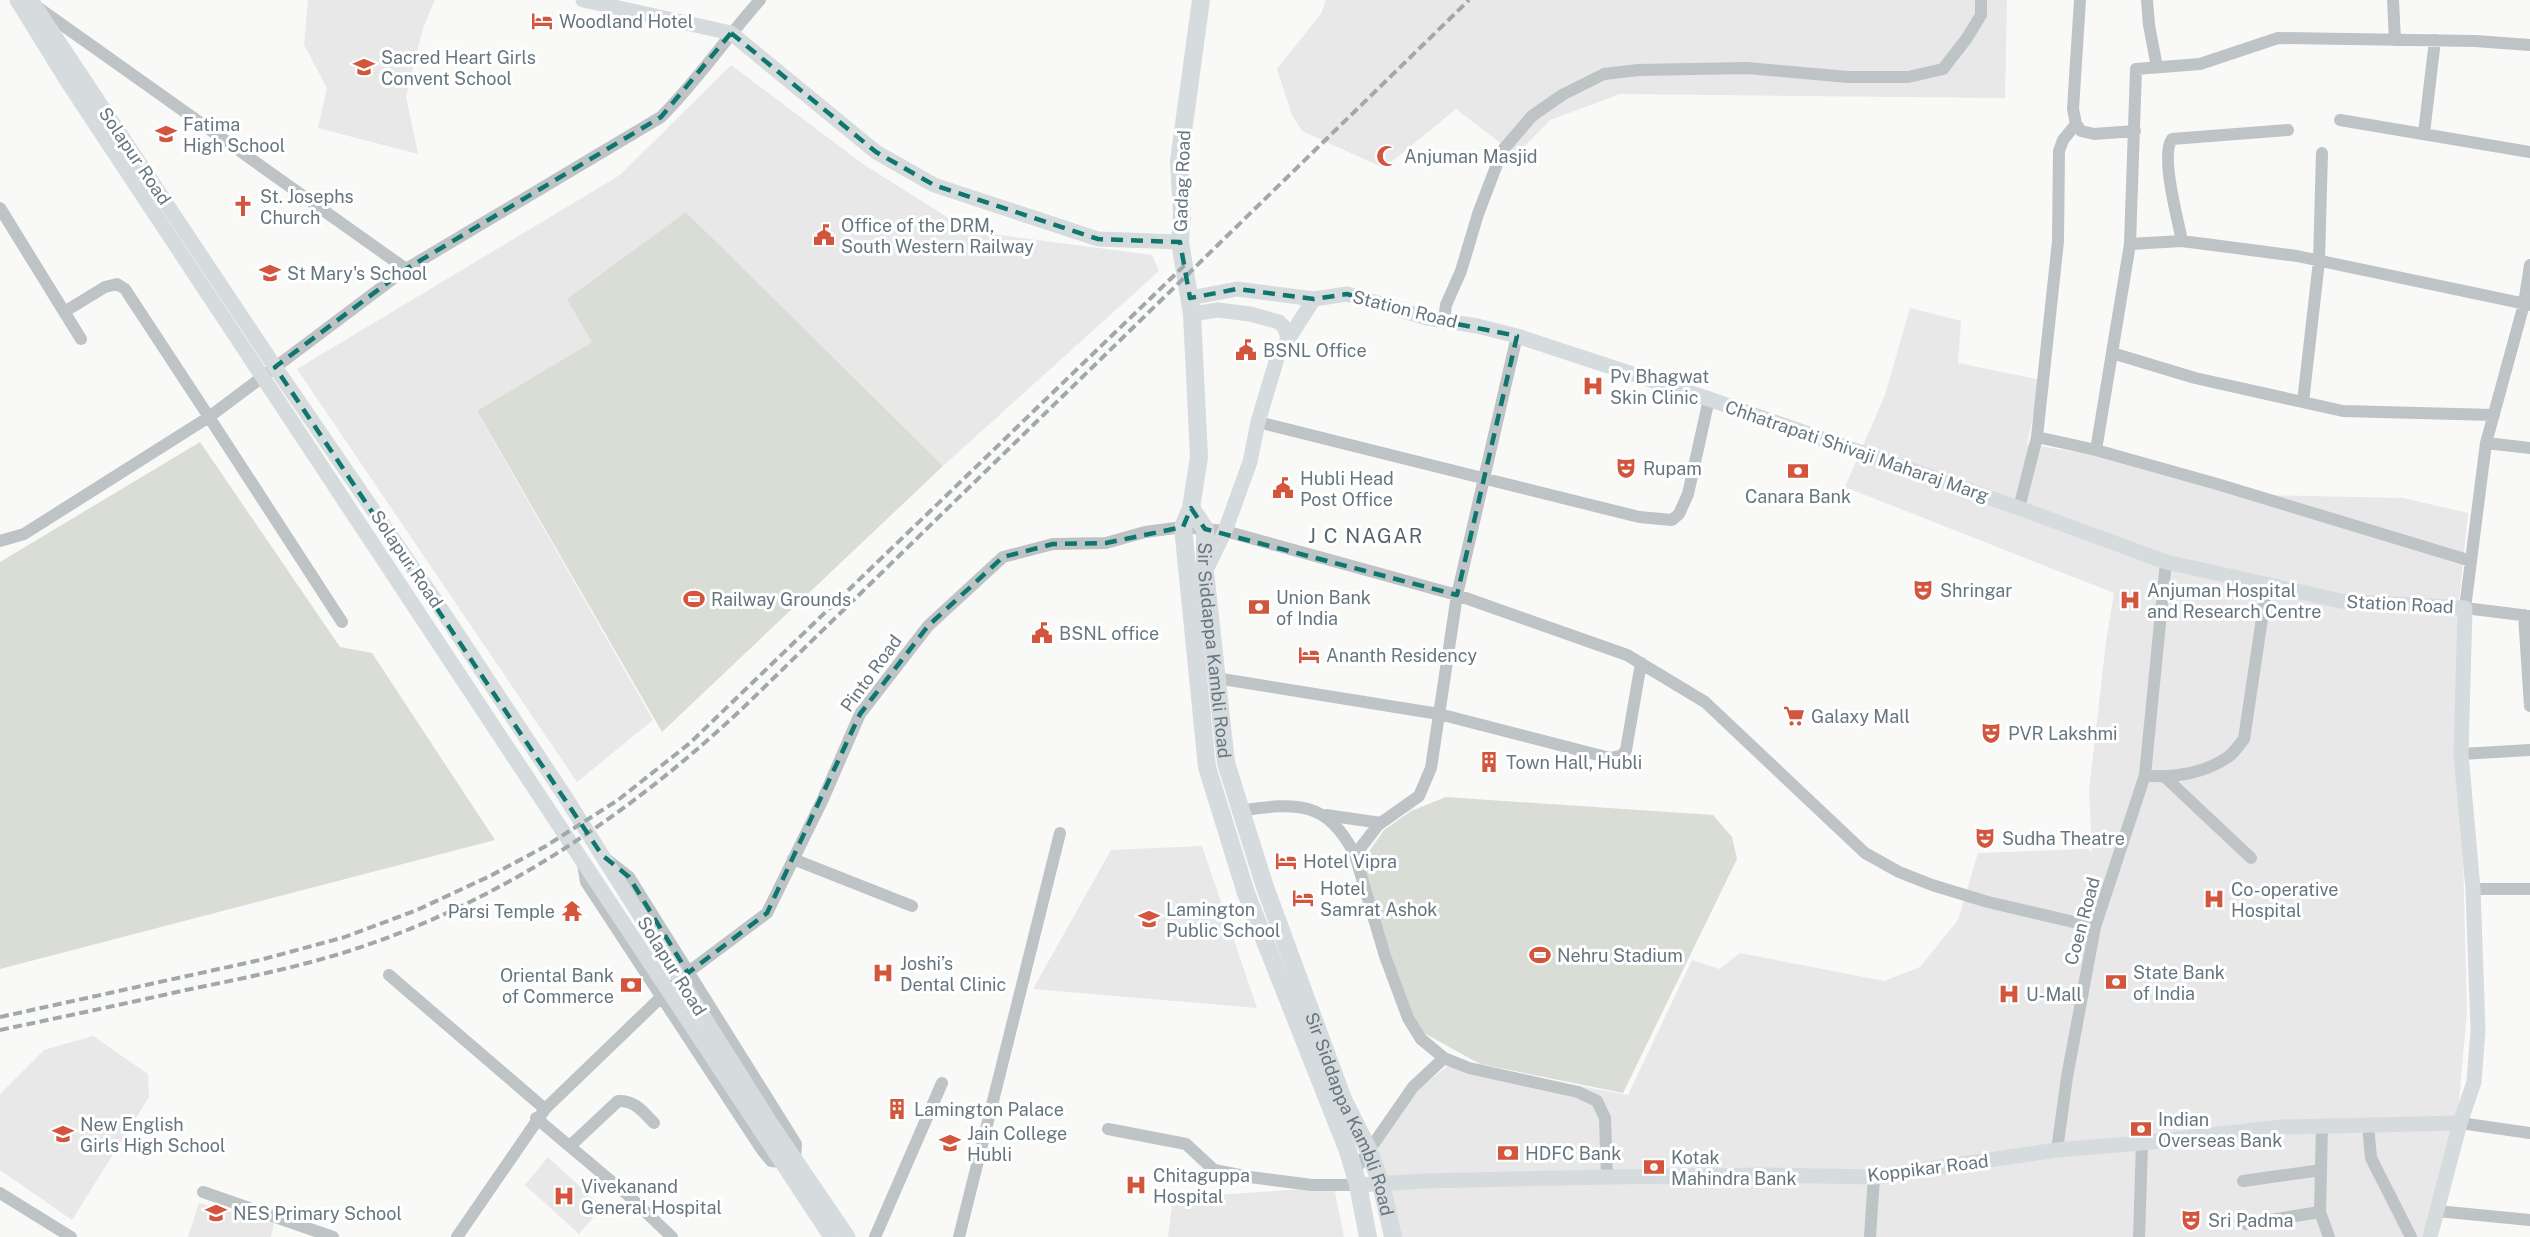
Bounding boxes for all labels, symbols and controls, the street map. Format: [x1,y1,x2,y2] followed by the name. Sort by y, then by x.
[530,9,554,33] hotel icon: Woodland Hotel
[559,11,693,32] place label: Woodland Hotel
[381,47,536,89] place label: Sacred Heart Girls Convent School
[352,55,376,79] school or university icon: Sacred Heart Girls Convent School
[95,103,175,209] street label: Solapur Road
[183,114,285,156] place label: Fatima High School
[154,122,178,146] school or university icon: Fatima High School
[1170,130,1194,232] street label: Gadag Road
[1375,144,1399,168] mosque icon: Anjuman Masjid
[1404,146,1538,167] place label: Anjuman Masjid
[260,186,354,228] place label: St. Josephs Church
[231,194,255,218] church icon: St. Josephs Church
[841,215,1034,257] place label: Office of the DRM, South Western Railway
[812,223,836,247] public building icon: Office of the DRM, South Western Railway
[258,261,282,285] school or university icon: St Mary's School
[287,263,427,284] place label: St Mary's School
[1350,286,1460,332] street label: Station Road
[1234,338,1258,362] public building icon: BSNL Office
[1263,340,1367,361] place label: BSNL Office
[1610,366,1709,408] place label: Pv Bhagwat Skin Clinic
[1581,374,1605,398] hospital icon: Pv Bhagwat Skin Clinic
[1722,396,1992,506] street label: Chhatrapati Shivaji Maharaj Marg
[1614,456,1638,480] theatre icon: Rupam
[1643,458,1702,479] place label: Rupam
[1786,459,1810,483] bank icon: Canara Bank
[1300,468,1394,510] place label: Hubli Head Post Office
[1271,476,1295,500] public building icon: Hubli Head Post Office
[1745,486,1851,507] place label: Canara Bank
[367,506,447,612] street label: Solapur Road
[1308,524,1424,548] district label: J C NAGAR
[1194,542,1236,759] street label: Sir Siddappa Kambli Road
[1911,578,1935,602] theatre icon: Shringar
[1940,580,2012,601] place label: Shringar
[2147,580,2322,622] place label: Anjuman Hospital and Research Centre
[682,587,706,611] sports icon: Railway Grounds
[1276,587,1371,629] place label: Union Bank of India
[2118,588,2142,612] hospital icon: Anjuman Hospital and Research Centre
[711,589,851,610] place label: Railway Grounds
[2346,591,2454,617] street label: Station Road
[1247,595,1271,619] bank icon: Union Bank of India
[1030,621,1054,645] public building icon: BSNL office
[1059,623,1159,644] place label: BSNL office
[836,630,906,716] street label: Pinto Road
[1297,643,1321,667] hotel icon: Ananth Residency
[1326,645,1477,666] place label: Ananth Residency
[1782,704,1806,728] supermarket icon: Galaxy Mall
[1811,706,1910,727] place label: Galaxy Mall
[1979,721,2003,745] theatre icon: PVR Lakshmi
[2008,723,2118,744] place label: PVR Lakshmi
[1477,750,1501,774] building icon: Town Hall, Hubli
[1506,752,1642,773] place label: Town Hall, Hubli
[1973,826,1997,850] theatre icon: Sudha Theatre
[2002,828,2125,849] place label: Sudha Theatre
[1274,849,1298,873] hotel icon: Hotel Vipra
[1303,851,1397,872] place label: Hotel Vipra
[2060,875,2104,967] street label: Coen Road
[1320,878,1437,920] place label: Hotel Samrat Ashok
[2231,879,2339,921] place label: Co-operative Hospital
[1291,886,1315,910] hotel icon: Hotel Samrat Ashok
[2202,887,2226,911] hospital icon: Co-operative Hospital
[560,899,584,923] temple icon: Parsi Temple
[1166,899,1280,941] place label: Lamington Public School
[448,901,555,922] place label: Parsi Temple
[1137,907,1161,931] school or university icon: Lamington Public School
[633,913,711,1019] street label: Solapur Road
[1528,943,1552,967] sports icon: Nehru Stadium
[1557,945,1683,966] place label: Nehru Stadium
[900,953,1006,995] place label: Joshi’s Dental Clinic
[871,961,895,985] hospital icon: Joshi’s Dental Clinic
[2133,962,2225,1004] place label: State Bank of India
[500,965,614,1007] place label: Oriental Bank of Commerce
[2104,970,2128,994] bank icon: State Bank of India
[619,973,643,997] bank icon: Oriental Bank of Commerce
[1997,982,2021,1006] hospital icon: U-Mall
[2026,984,2082,1005] place label: U-Mall
[1301,1009,1398,1218] street label: Sir Siddappa Kambli Road
[885,1097,909,1121] building icon: Lamington Palace
[914,1099,1064,1120] place label: Lamington Palace
[2158,1109,2282,1151] place label: Indian Overseas Bank
[80,1114,226,1156] place label: New English Girls High School
[2129,1117,2153,1141] bank icon: Indian Overseas Bank
[51,1122,75,1146] school or university icon: New English Girls High School
[967,1123,1067,1165] place label: Jain College Hubli
[938,1131,962,1155] school or university icon: Jain College Hubli
[1496,1141,1520,1165] bank icon: HDFC Bank
[1525,1143,1621,1164] place label: HDFC Bank
[1671,1147,1797,1189] place label: Kotak Mahindra Bank
[1866,1150,1990,1186] street label: Koppikar Road
[1642,1155,1666,1179] bank icon: Kotak Mahindra Bank
[1153,1165,1250,1207] place label: Chitaguppa Hospital
[1124,1173,1148,1197] hospital icon: Chitaguppa Hospital
[581,1176,722,1218] place label: Vivekanand General Hospital
[552,1184,576,1208] hospital icon: Vivekanand General Hospital
[204,1201,228,1225] school or university icon: NES Primary School
[233,1203,402,1224] place label: NES Primary School
[2179,1208,2203,1232] theatre icon: Sri Padma
[2208,1210,2294,1231] place label: Sri Padma

